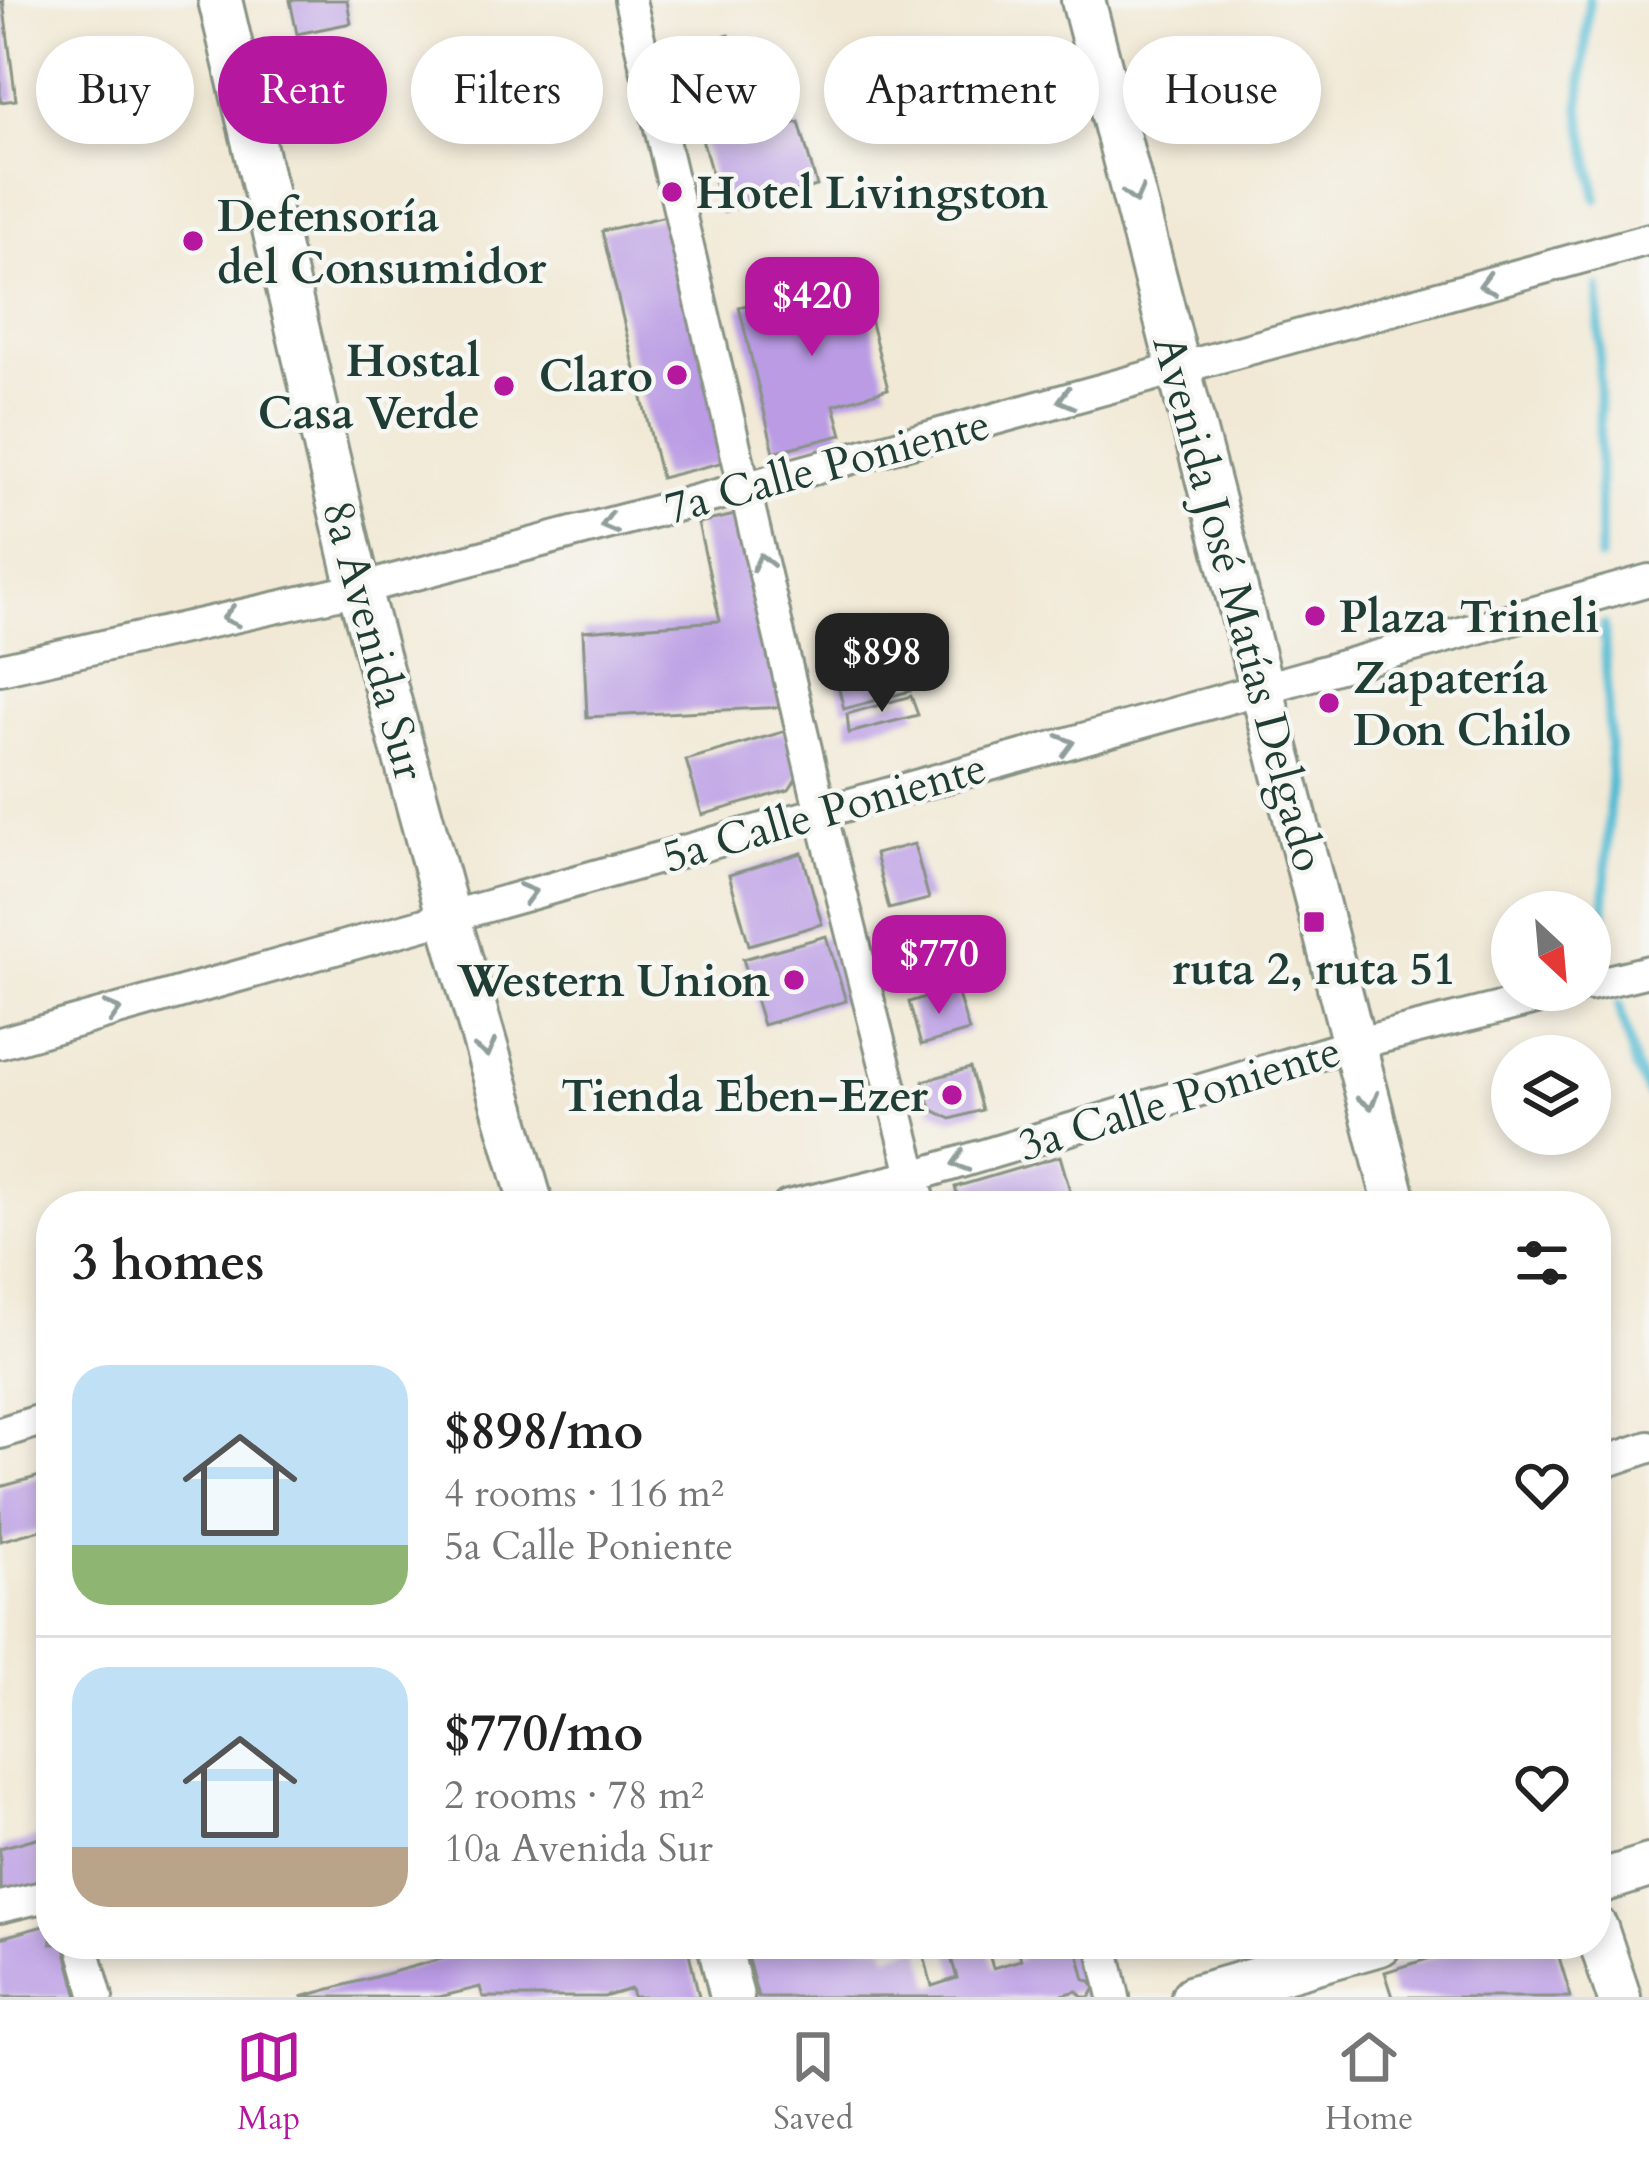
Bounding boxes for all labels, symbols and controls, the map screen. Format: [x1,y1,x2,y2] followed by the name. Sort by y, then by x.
[36,36,194,144] chip: Buy
[218,36,387,144] chip: Rent
[411,36,603,144] chip: Filters
[627,36,800,144] chip: New
[824,36,1099,144] chip: Apartment
[1123,36,1321,144] chip: House
[696,163,1048,224] place label: Hotel Livingston
[659,179,685,205] marker: Hotel Livingston
[1119,184,1144,204] one-way arrow
[217,186,547,299] place label: Defensoría del Consumidor
[180,228,206,254] marker: Defensoría del Consumidor
[741,257,883,359] pin: $420
[772,269,852,322] text: $420
[1477,270,1498,295] one-way arrow
[1138,329,1340,878] street label: Avenida José Matías Delgado
[258,331,480,444] place label: Hostal Casa Verde
[539,346,653,407] place label: Claro
[664,362,690,388] marker: Claro
[491,373,517,399] marker: Hostal Casa Verde
[1056,385,1077,410] one-way arrow
[658,394,996,539] street label: 7a Calle Poniente
[307,494,440,788] street label: 8a Avenida Sur
[599,509,619,534] one-way arrow
[751,553,776,573] one-way arrow
[1339,587,1600,648] place label: Plaza Trineli
[1302,603,1328,629] marker: Plaza Trineli
[221,604,241,629] one-way arrow
[811,613,953,715] pin: $898
[842,625,922,678] text: $898
[1353,648,1571,761] place label: Zapatería Don Chilo
[1316,690,1342,716] marker: Zapatería Don Chilo
[1055,733,1076,758] one-way arrow
[656,737,993,888] street label: 5a Calle Poniente
[517,883,538,908] one-way arrow
[1491,891,1611,1011] north arrow
[1491,891,1611,1155] map controls
[1301,909,1327,935] marker: ruta 2, ruta 51
[868,915,1010,1017] pin: $770
[899,927,979,980] text: $770
[1172,939,1456,1000] place label: ruta 2, ruta 51
[456,951,770,1012] place label: Western Union
[781,967,807,993] marker: Western Union
[101,1000,122,1025] one-way arrow
[1011,1020,1348,1176] street label: 3a Calle Poniente
[1491,1035,1611,1155] button: layers
[472,1039,497,1059] one-way arrow
[561,1066,929,1127] place label: Tienda Eben-Ezer
[939,1082,965,1108] marker: Tienda Eben-Ezer
[1354,1090,1379,1110] one-way arrow
[950,1148,971,1173] one-way arrow
[72,1228,264,1298] text: 3 homes
[1509,1230,1575,1296] icon: filters
[444,1397,643,1467] text: $898/mo
[168,1413,312,1557] icon: home
[1509,1452,1575,1518] icon: heart
[444,1467,724,1520] text: 4 rooms · 116 m²
[444,1520,733,1573] text: 5a Calle Poniente
[444,1699,643,1769] text: $770/mo
[168,1715,312,1859] icon: home
[1509,1754,1575,1820] icon: heart
[444,1769,704,1822] text: 2 rooms · 78 m²
[444,1822,713,1875] text: 10a Avenida Sur
[236,2024,302,2141] tab: Map
[773,2024,853,2141] tab: Saved
[1325,2024,1413,2141] tab: Home

